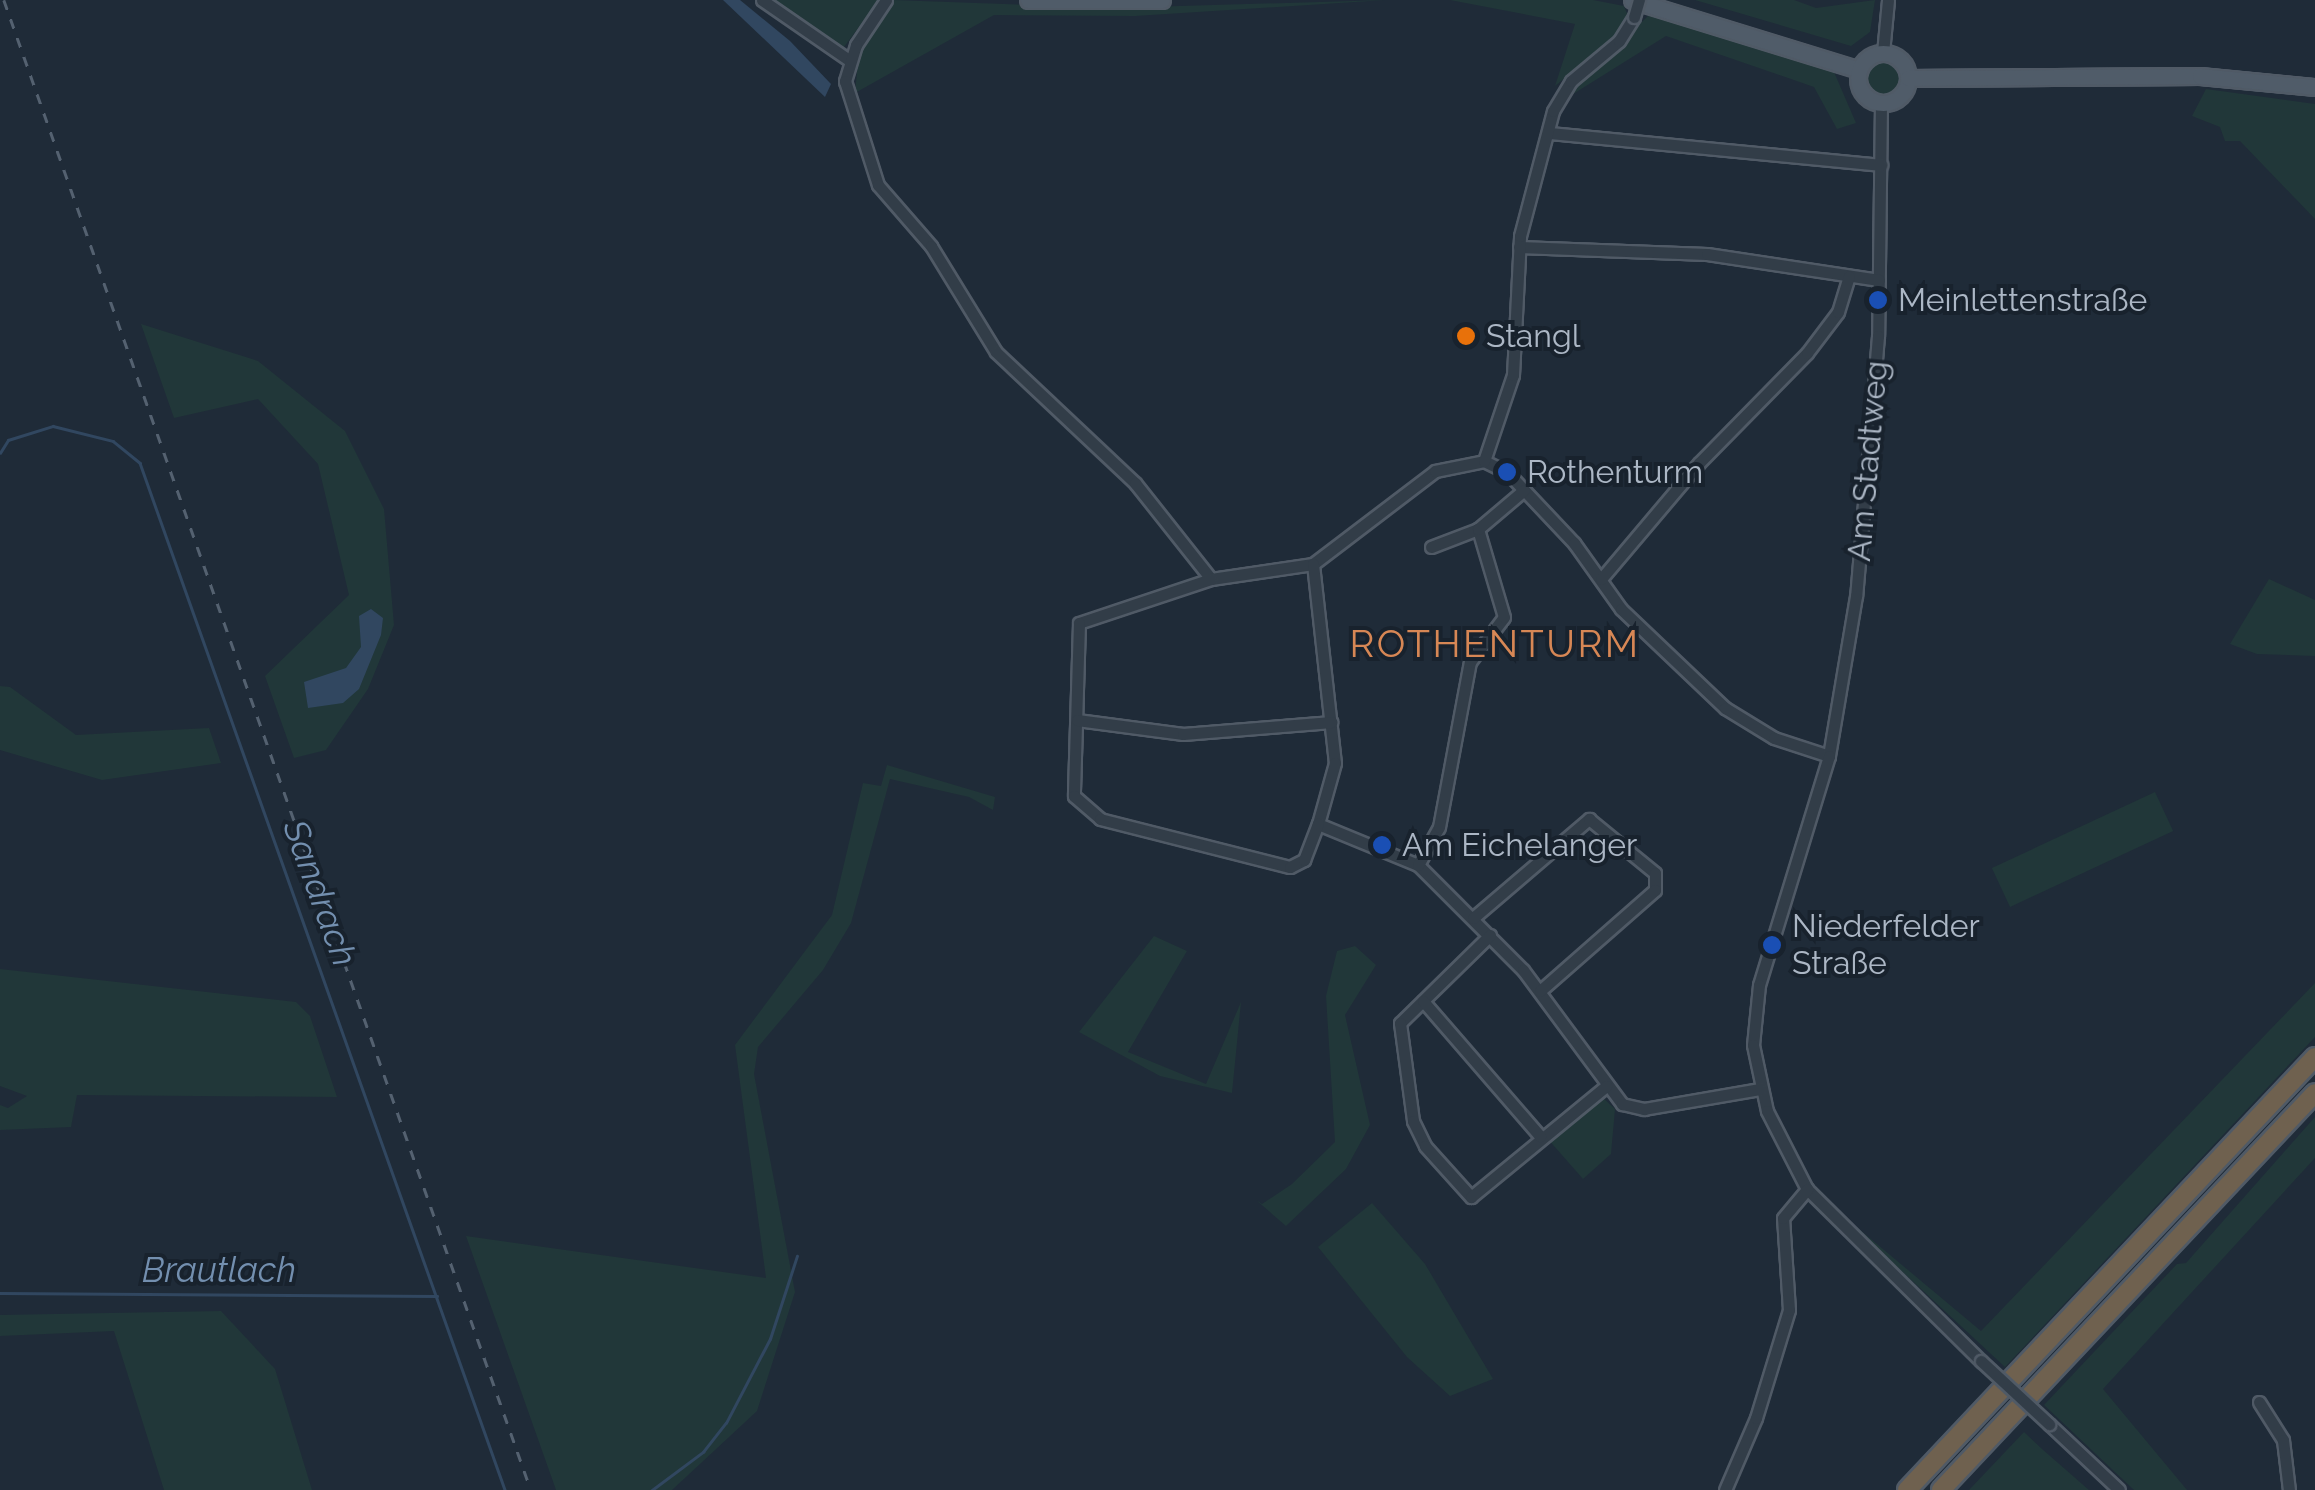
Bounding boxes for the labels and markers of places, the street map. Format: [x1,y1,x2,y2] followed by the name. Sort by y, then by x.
[1898,281,2147,319] place label: Meinlettenstraße
[1867,289,1889,311] marker: Meinlettenstraße
[1486,317,1580,355] place label: Stangl
[1455,325,1477,347] marker: Stangl
[1527,453,1703,491] place label: Rothenturm
[1496,461,1518,483] marker: Rothenturm
[1402,826,1637,864] place label: Am Eichelanger
[1371,834,1393,856] marker: Am Eichelanger
[1792,908,1980,983] place label: Niederfelder Straße
[1761,934,1783,956] marker: Niederfelder Straße

